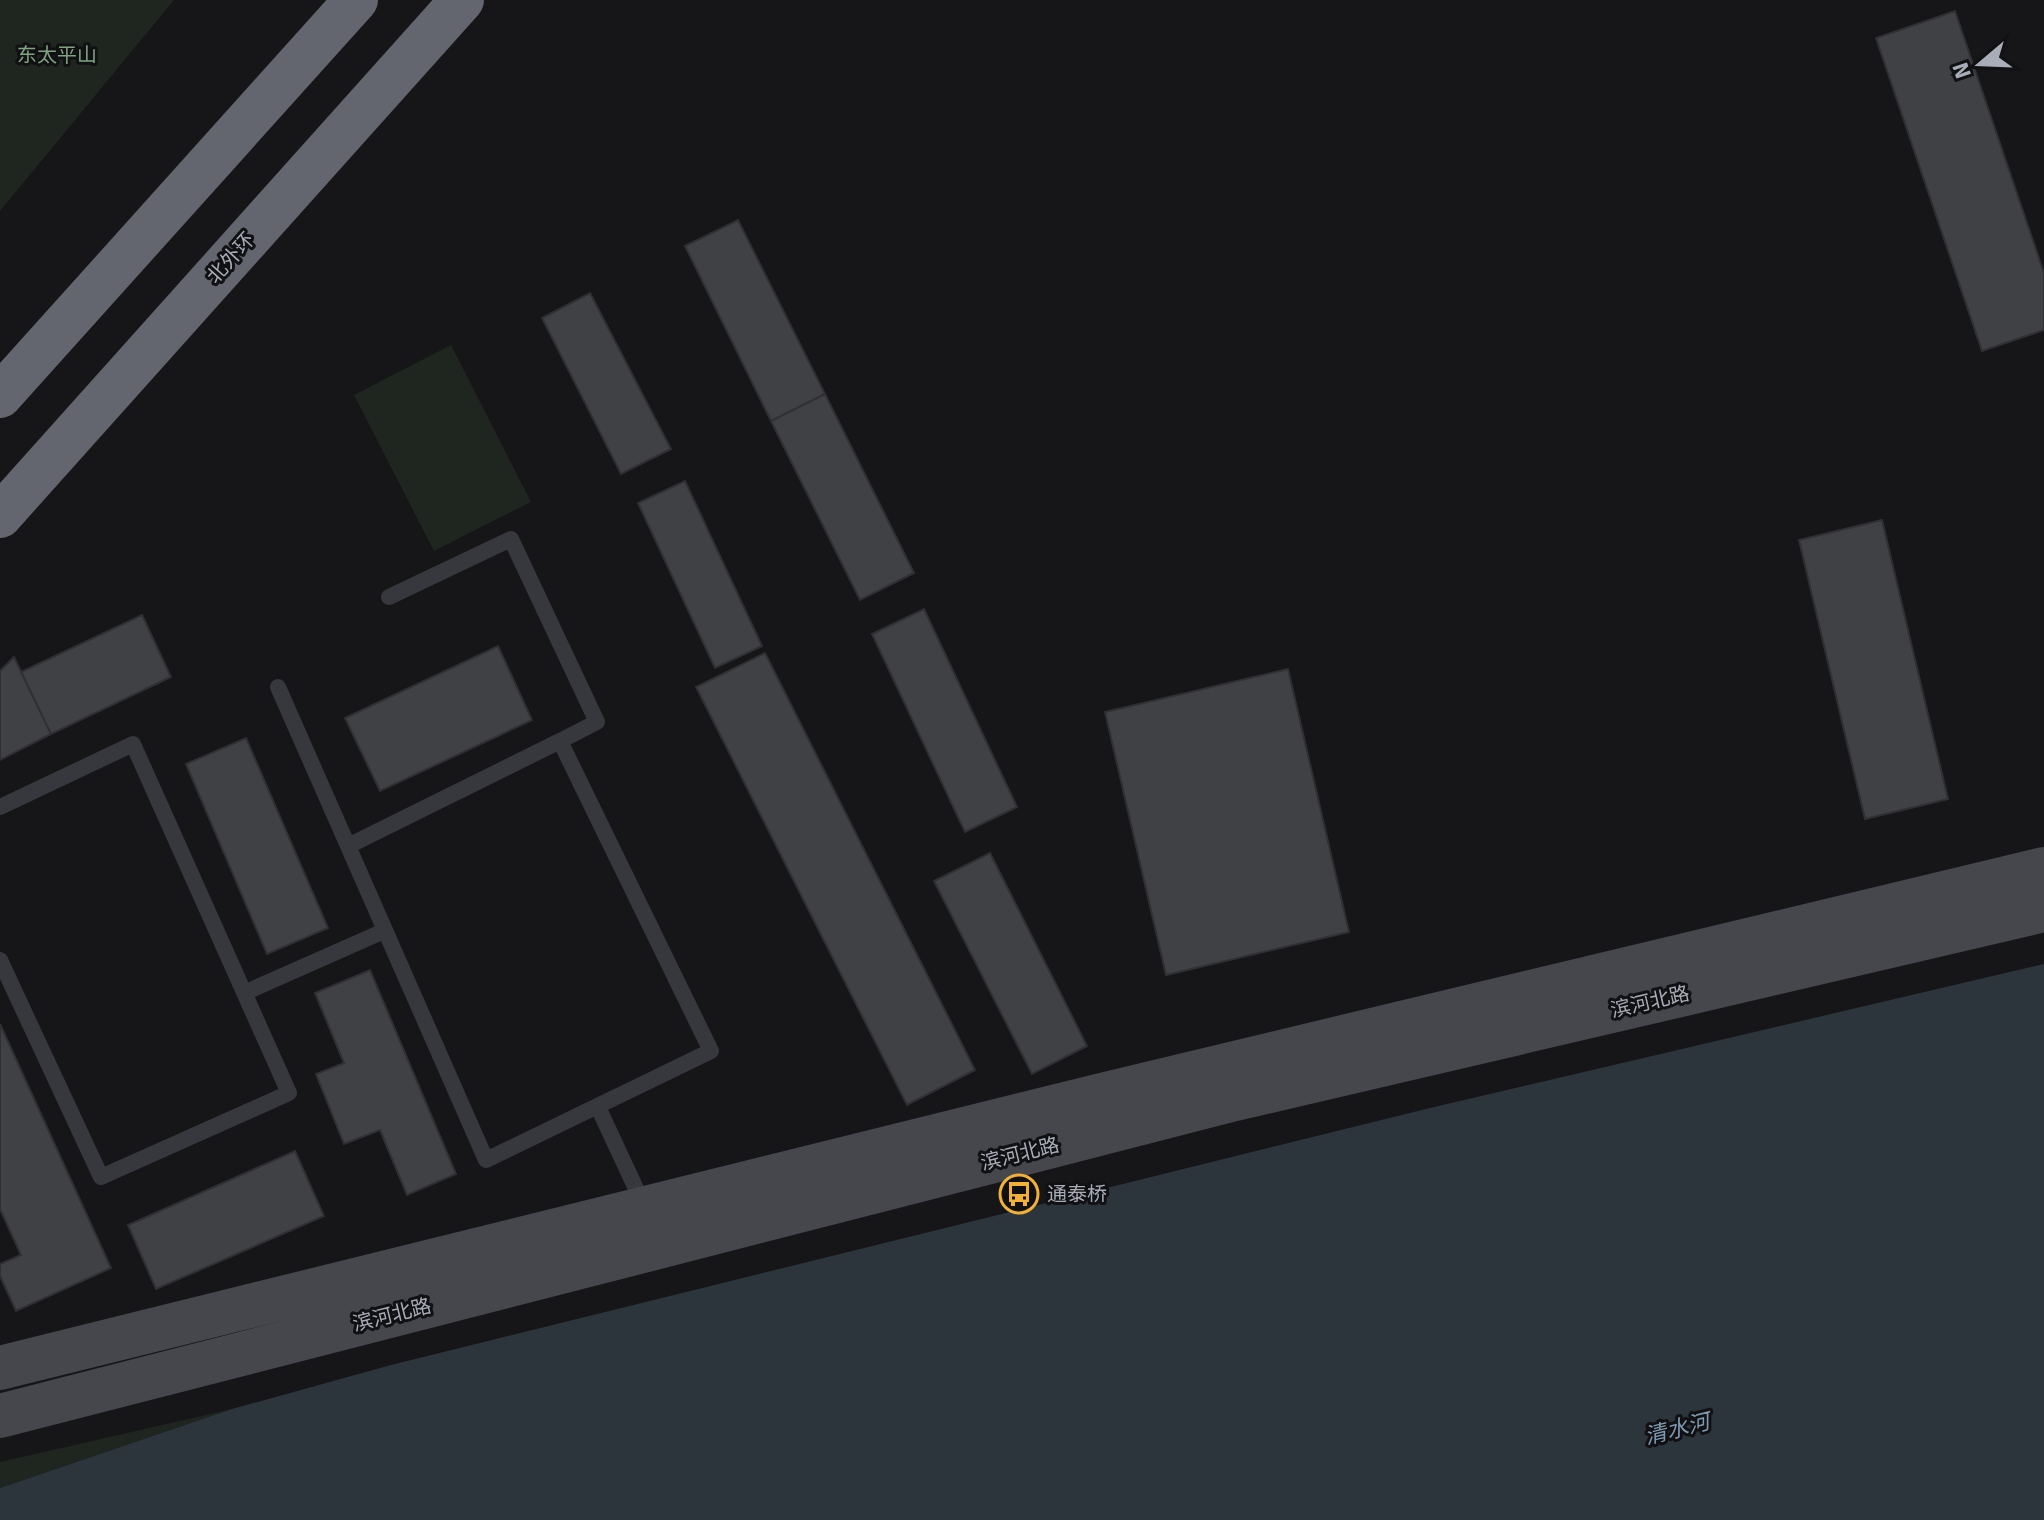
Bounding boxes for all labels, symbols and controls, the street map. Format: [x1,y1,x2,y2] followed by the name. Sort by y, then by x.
[1940,24,2020,104] north arrow
[17,43,97,68] park label: 东太平山
[1946,59,1977,82] text: N
[202,227,260,289] street label: 北外环
[1608,981,1692,1023] street label: 滨河北路
[978,1132,1062,1176] street label: 滨河北路
[998,1173,1040,1215] bus stop icon: 通泰桥
[1047,1182,1107,1207] place label: 通泰桥
[350,1293,434,1337] street label: 滨河北路
[1642,1407,1716,1450] water label: 清水河

